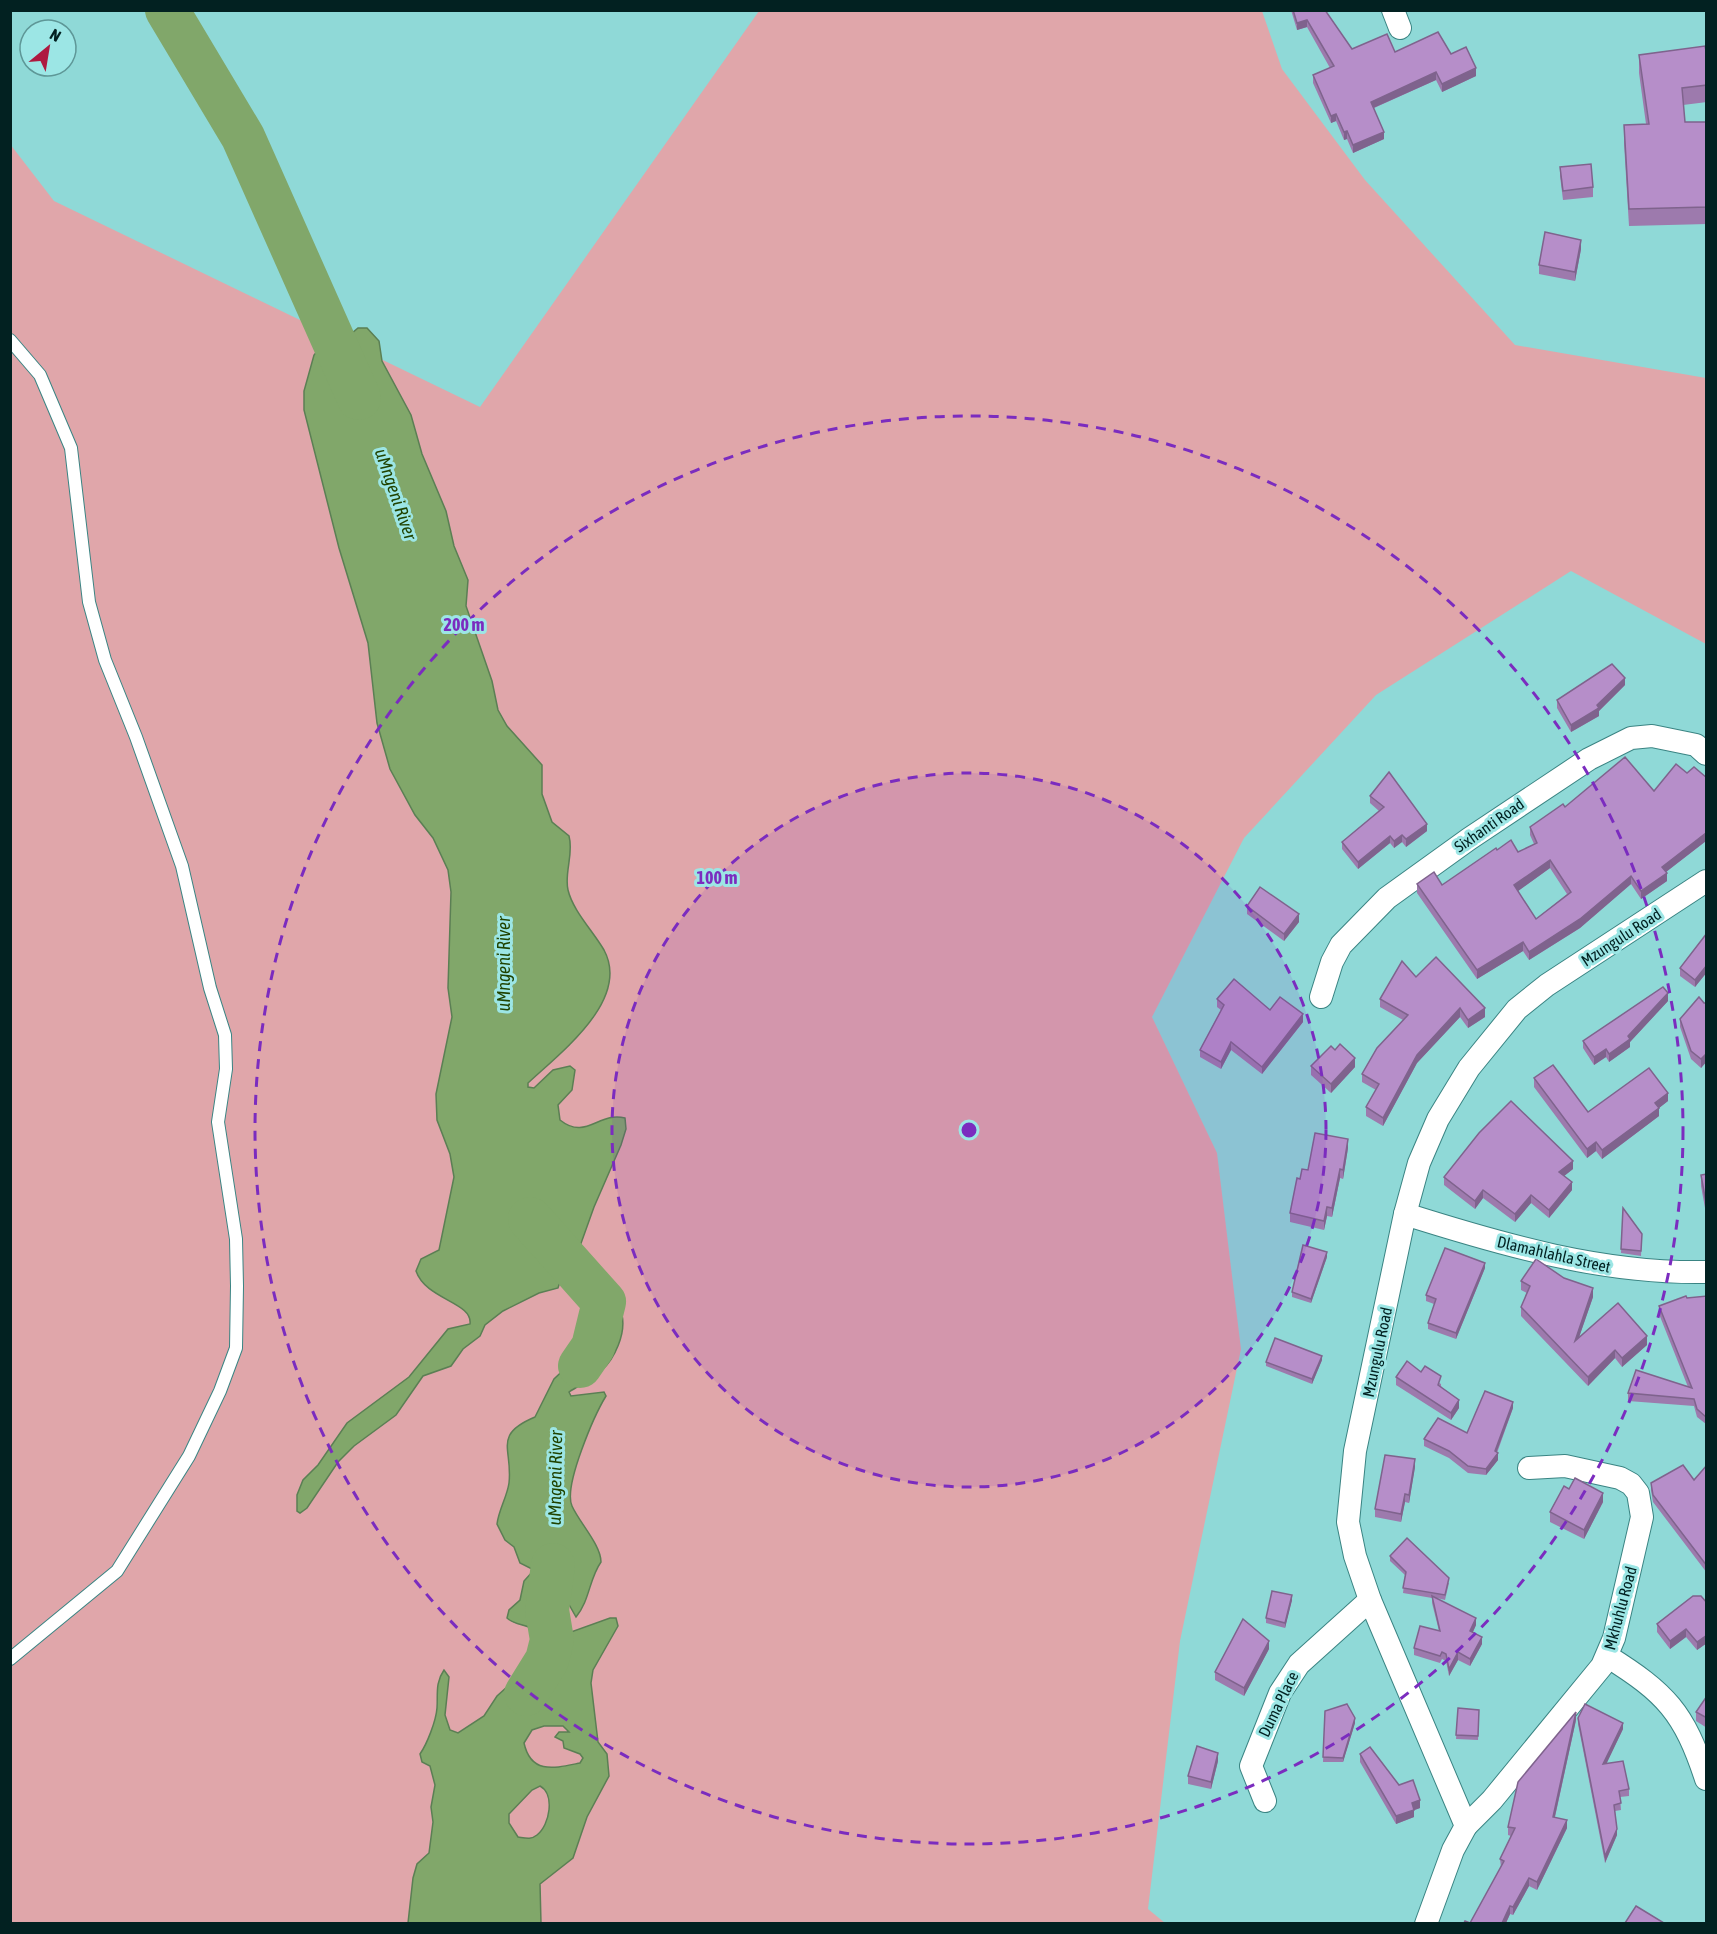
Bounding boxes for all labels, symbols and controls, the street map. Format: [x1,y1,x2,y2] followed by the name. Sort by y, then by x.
[18,18,78,78] north arrow
[47,25,64,45] text: N
[371,446,422,543] water label: uMngeni River
[444,614,484,635] text: 200 m
[1451,794,1527,856] street label: Sixhanti Road
[697,867,737,888] text: 100 m
[1578,905,1665,970] street label: Mzungulu Road
[493,916,514,1011] water label: uMngeni River
[959,1120,979,1140] centre of rings
[1496,1232,1613,1276] street label: Dlamahlahla Street
[1359,1305,1396,1399] street label: Mzungulu Road
[544,1430,566,1526] water label: uMngeni River
[1600,1564,1640,1652] street label: Mkhuhlu Road
[1254,1668,1302,1740] street label: Duma Place

